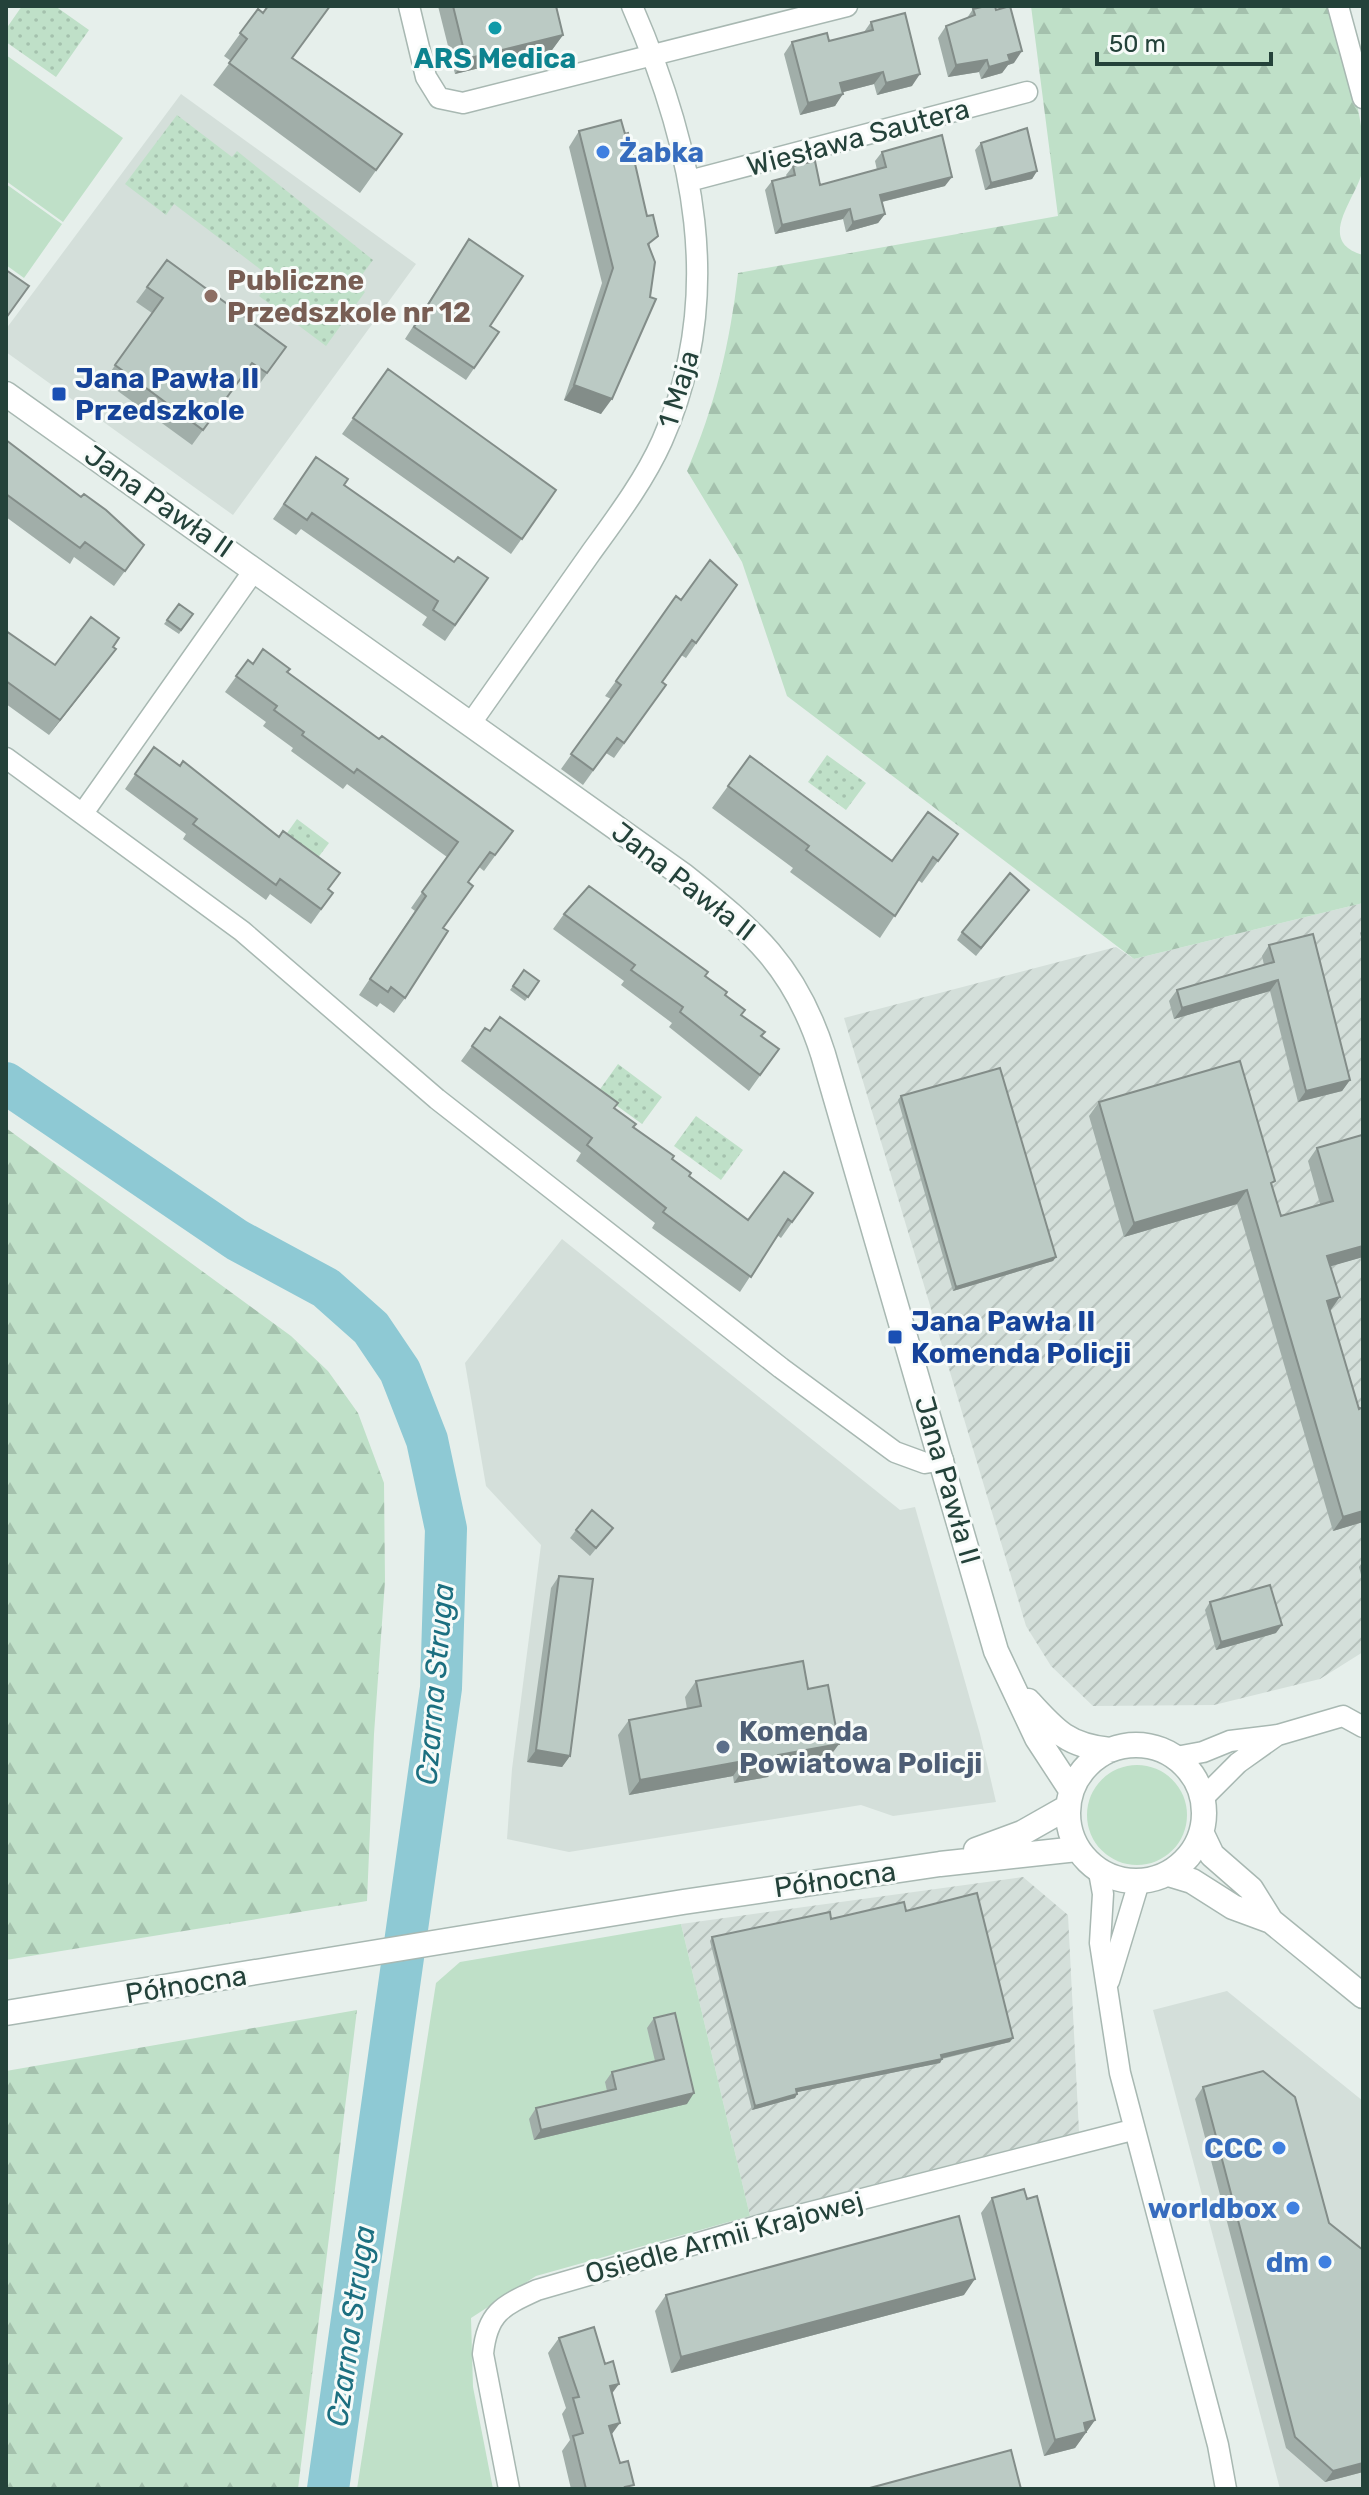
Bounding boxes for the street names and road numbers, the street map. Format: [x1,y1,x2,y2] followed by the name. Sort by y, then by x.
[743,92,973,183] street label: Wiesława Sautera
[651,346,706,432] street label: 1 Maja
[78,438,239,565] street label: Jana Pawła II
[605,815,762,948] street label: Jana Pawła II
[908,1392,987,1568] street label: Jana Pawła II
[772,1855,898,1904] street label: Północna
[123,1959,249,2010] street label: Północna
[582,2184,867,2290] street label: Osiedle Armii Krajowej

